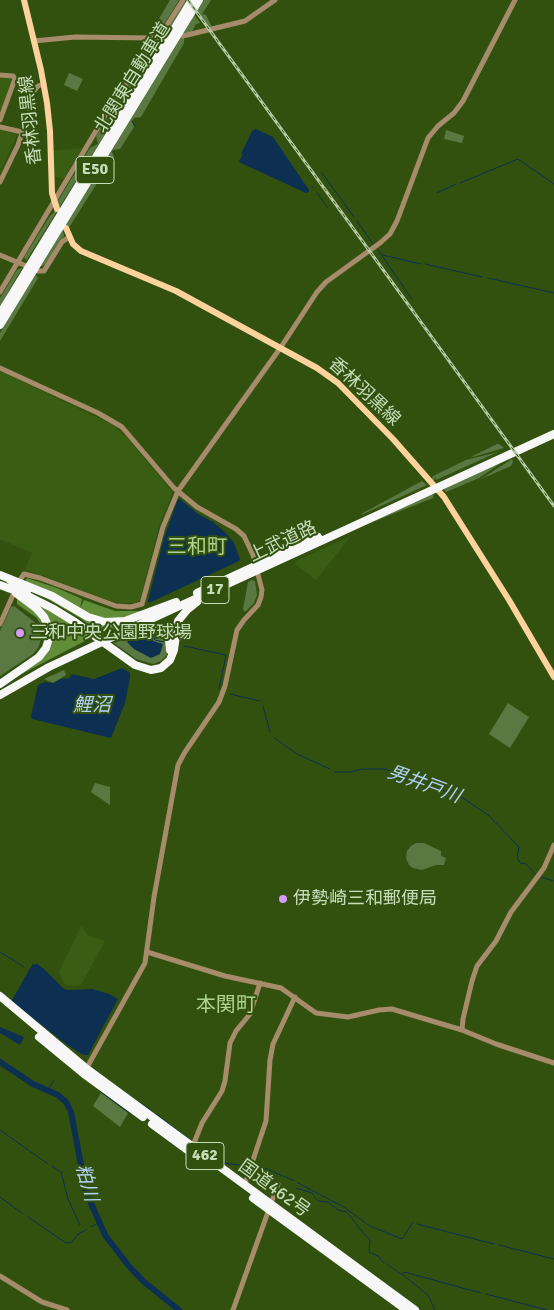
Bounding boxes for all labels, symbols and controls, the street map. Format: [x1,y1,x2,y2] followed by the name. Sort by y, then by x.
[90,19,176,137] street label: 北関東自動車道
[16,74,46,166] street label: 香林羽黒線
[76,156,114,184] road number: E50
[324,353,404,431] street label: 香林羽黒線
[246,517,320,567] street label: 上武道路
[167,536,227,560] district label: 三和町
[201,576,229,604] road number: 17
[30,622,192,644] place label: 三和中央公園野球場
[14,627,26,639] marker: 三和中央公園野球場
[73,695,111,717] water label: 鯉沼
[384,761,464,809] water label: 男井戸川
[293,888,437,910] place label: 伊勢崎三和郵便局
[277,893,289,905] marker: 伊勢崎三和郵便局
[196,994,256,1018] district label: 本関町
[186,1142,224,1170] road number: 462
[234,1156,314,1222] street label: 国道462号
[70,1162,102,1204] water label: 粕川

